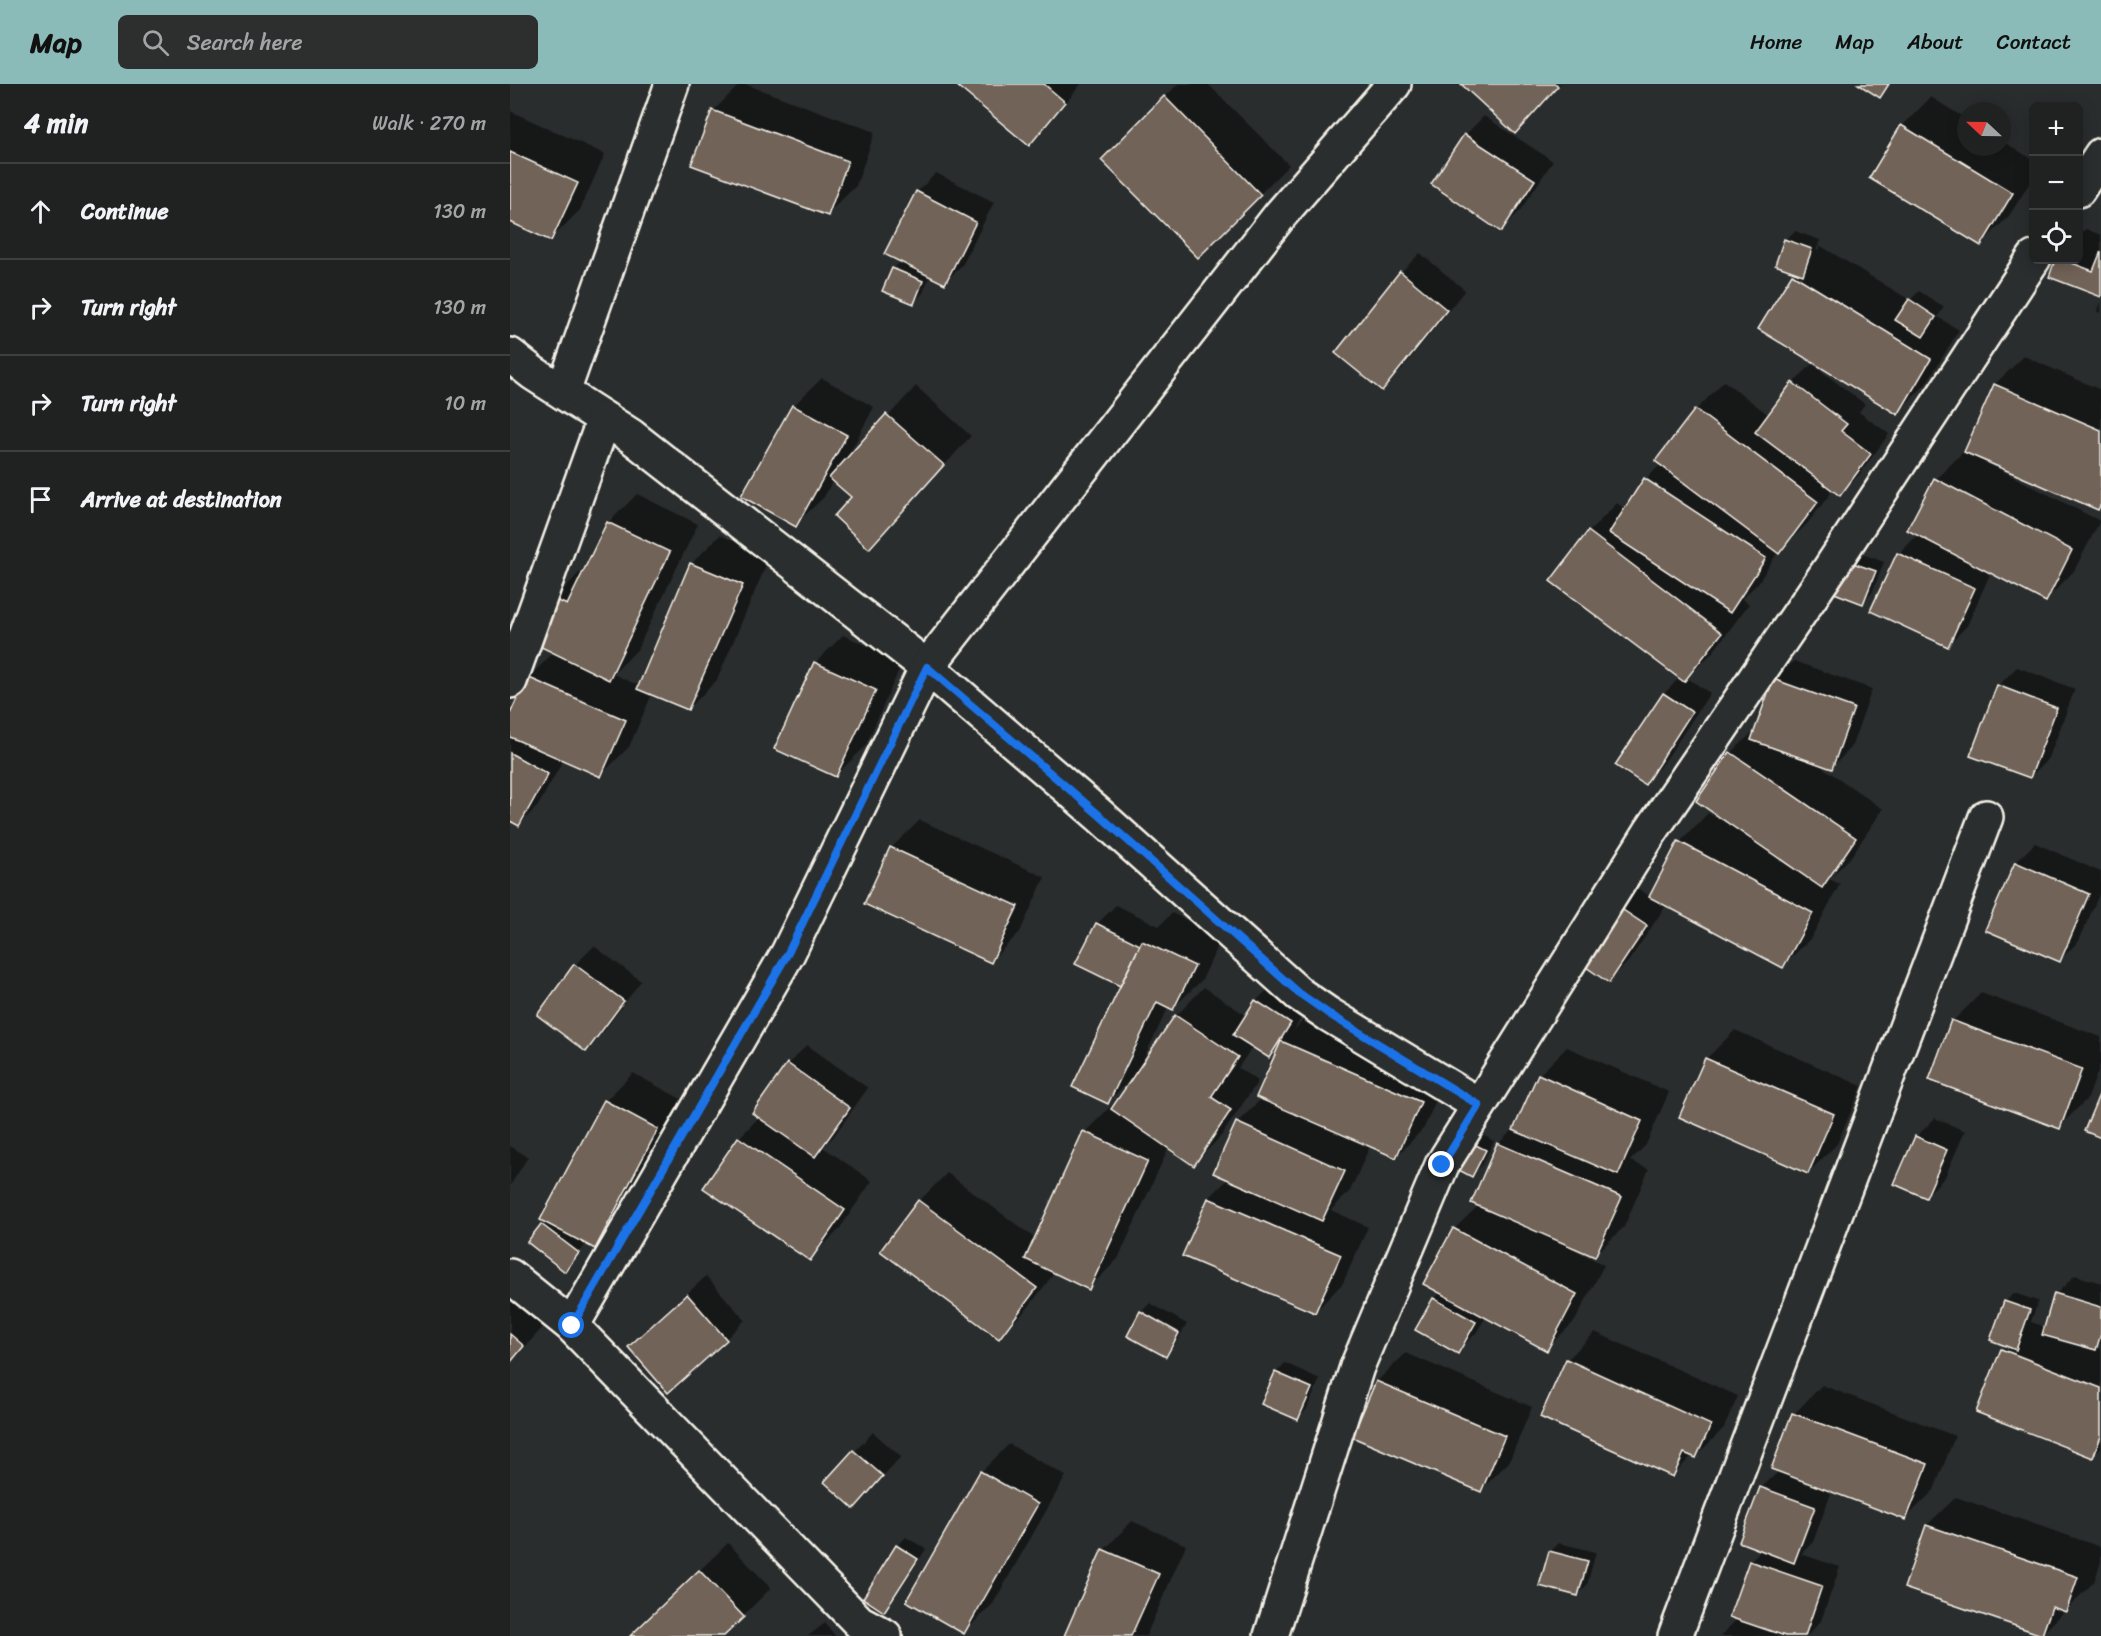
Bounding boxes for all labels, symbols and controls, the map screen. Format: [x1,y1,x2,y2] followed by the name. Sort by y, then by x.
[118,15,538,69] search box
[30,18,82,67] text: Map
[187,23,303,62] text: Search here
[1750,23,1802,61] text: Home
[1835,23,1874,61] text: Map
[1907,23,1964,61] text: About
[1997,23,2071,61] text: Contact
[139,26,172,59] icon: search
[24,100,88,146] text: 4 min
[1957,102,2011,156] north arrow
[2029,102,2083,264] map controls
[2029,102,2083,156] button: +
[372,106,486,141] text: Walk · 270 m
[2029,156,2083,210] button: −
[81,192,169,231] text: Continue
[433,194,486,229] text: 130 m
[24,195,57,228] icon: ahead
[2029,210,2083,264] button: locate
[81,288,176,327] text: Turn right
[433,290,486,325] text: 130 m
[24,291,57,324] icon: right
[81,384,176,423] text: Turn right
[444,386,486,421] text: 10 m
[24,387,57,420] icon: right
[81,480,282,519] text: Arrive at destination
[24,483,57,516] icon: arrive
[1428,1151,1454,1177] route end
[558,1312,584,1338] route start

